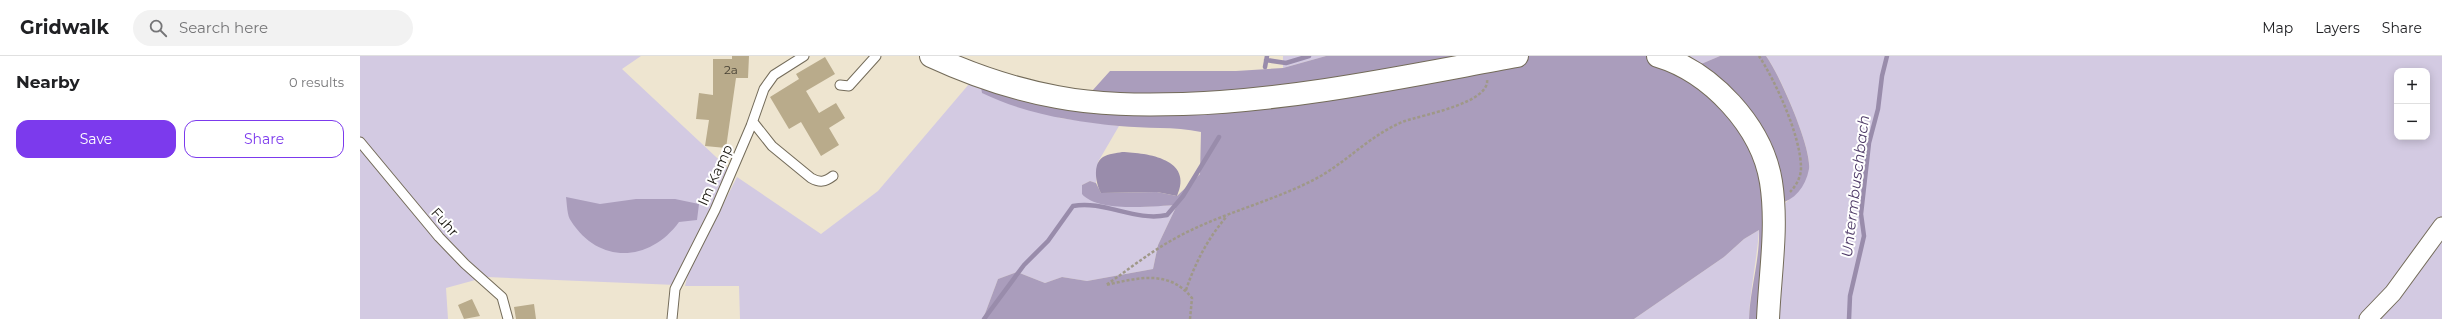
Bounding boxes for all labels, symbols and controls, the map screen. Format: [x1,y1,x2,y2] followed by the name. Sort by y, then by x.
[133,10,413,46] search box
[20,16,109,39] text: Gridwalk
[147,17,169,39] icon: search
[179,18,268,37] text: Search here
[2262,19,2293,37] text: Map
[2315,19,2360,37] text: Layers
[2382,19,2422,37] text: Share
[724,62,738,77] house number: 2a
[2394,68,2430,140] map controls
[2394,68,2430,104] button: +
[16,72,80,92] text: Nearby
[289,74,344,90] text: 0 results
[2394,104,2430,140] button: −
[1837,114,1873,258] water label: Untermbuschbach
[16,120,176,158] button: Save
[184,120,344,158] button: Share
[694,142,736,208] street label: Im Kamp
[427,204,463,241] street label: Fuhr

